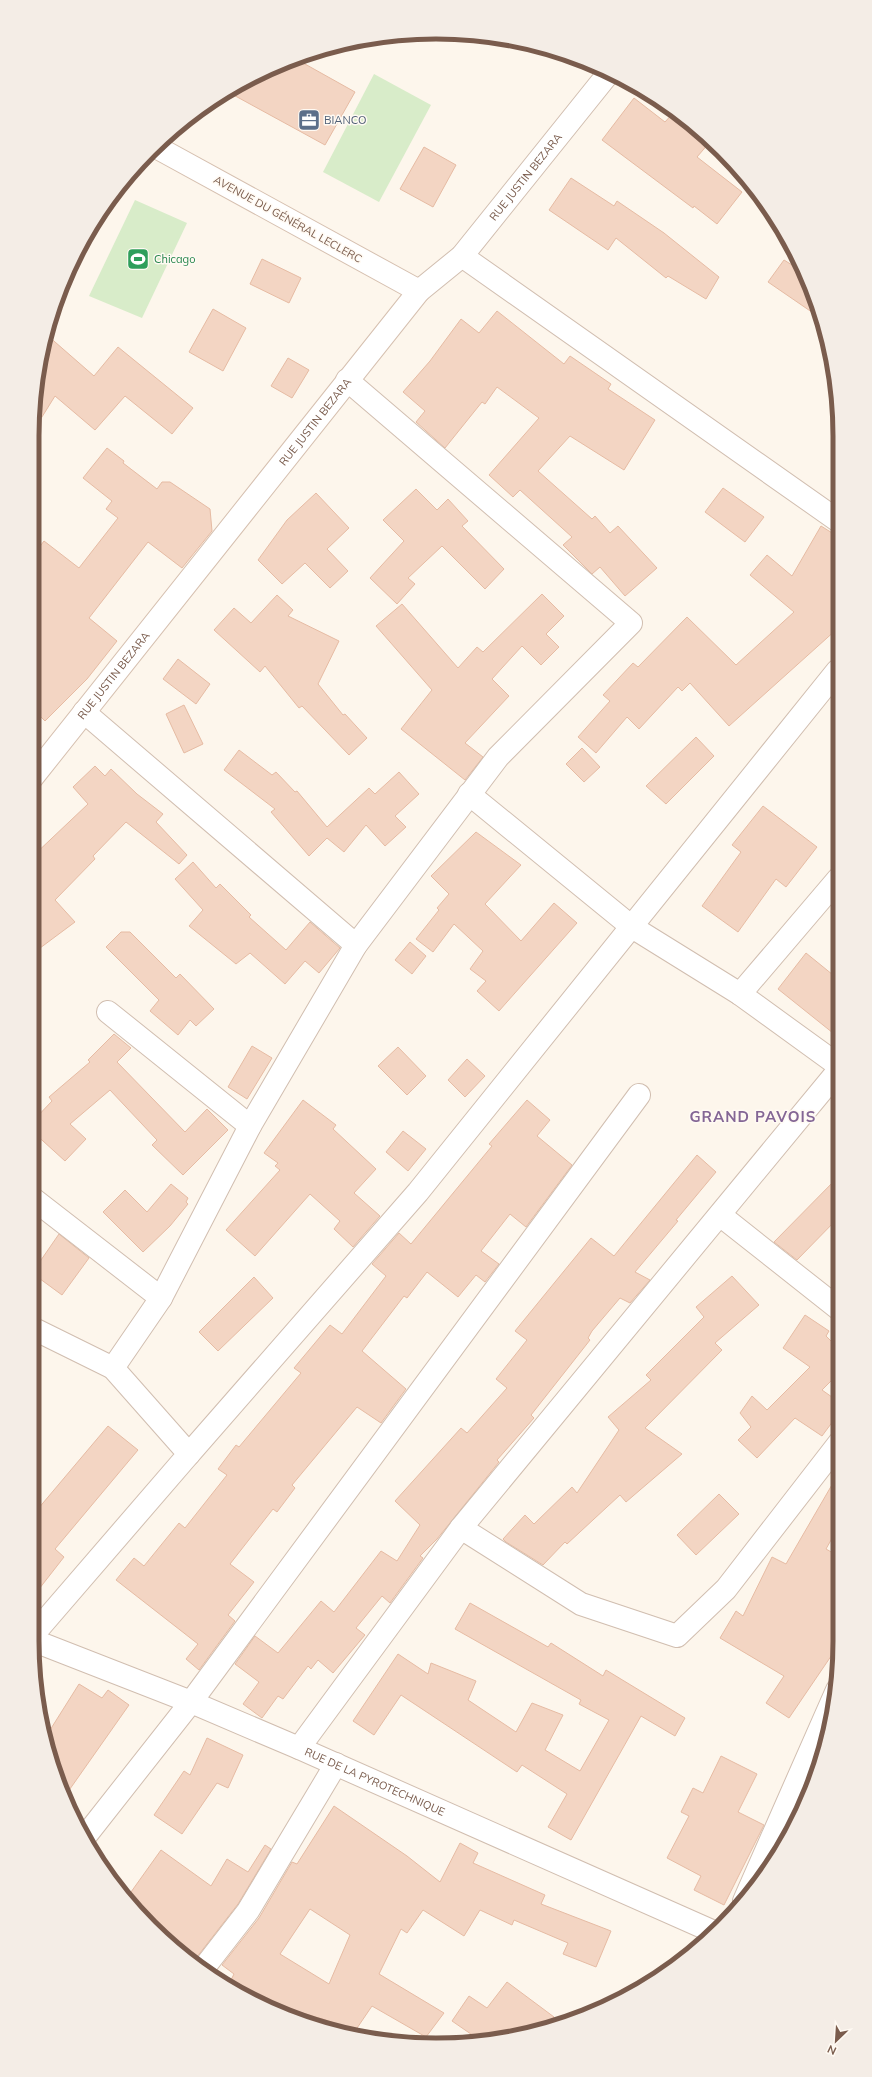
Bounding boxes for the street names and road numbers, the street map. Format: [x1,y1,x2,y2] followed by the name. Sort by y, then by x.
[486,130,565,223] street label: RUE JUSTIN BEZARA
[211,172,365,266] street label: AVENUE DU GÉNÉRAL LECLERC
[276,375,354,468] street label: RUE JUSTIN BEZARA
[74,629,153,722] street label: RUE JUSTIN BEZARA
[303,1744,447,1819] street label: RUE DE LA PYROTECHNIQUE

